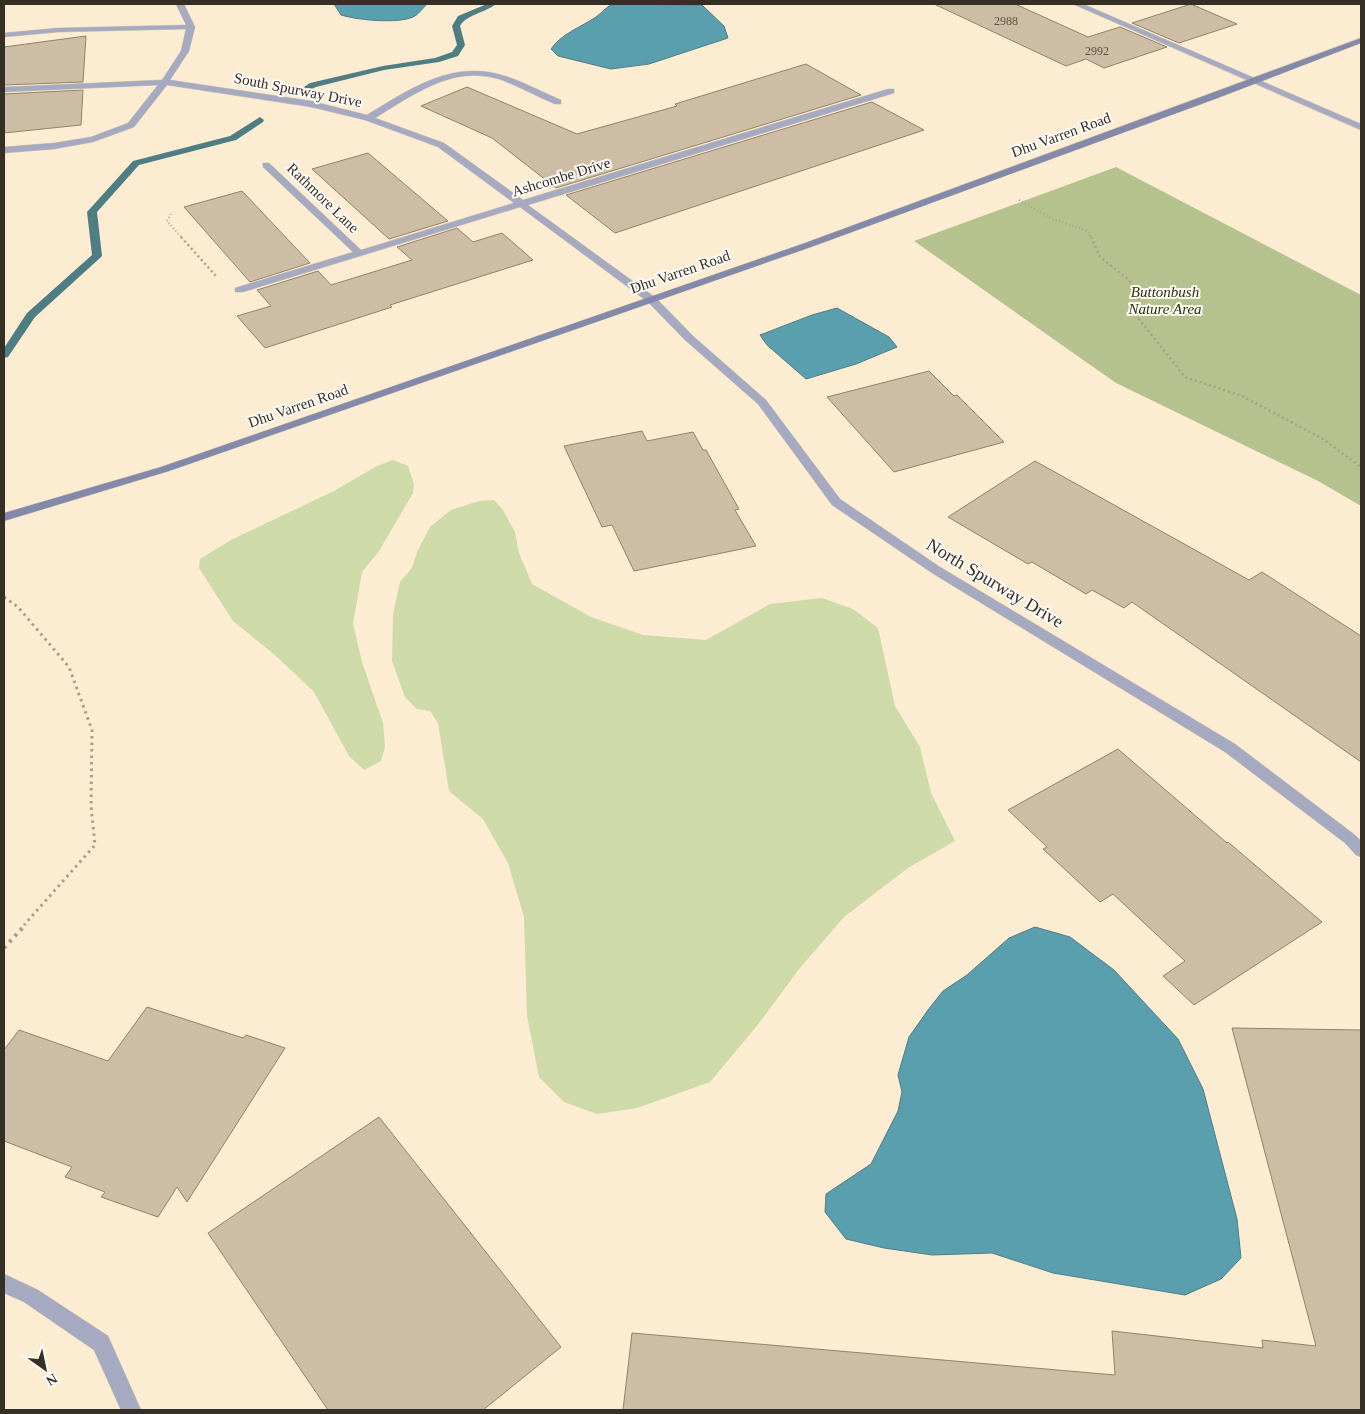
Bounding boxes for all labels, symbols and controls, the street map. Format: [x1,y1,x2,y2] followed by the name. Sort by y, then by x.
[994,14,1018,28] house number: 2988
[1085,44,1109,58] house number: 2992
[233,70,364,110] street label: South Spurway Drive
[1009,109,1113,160] street label: Dhu Varren Road
[510,154,612,200] street label: Ashcombe Drive
[284,160,362,236] street label: Rathmore Lane
[628,247,733,297] street label: Dhu Varren Road
[1127,284,1202,317] park label: Buttonbush Nature Area
[246,381,351,431] street label: Dhu Varren Road
[923,534,1067,632] street label: North Spurway Drive
[20,1344,70,1394] north arrow
[43,1370,60,1389] text: N

